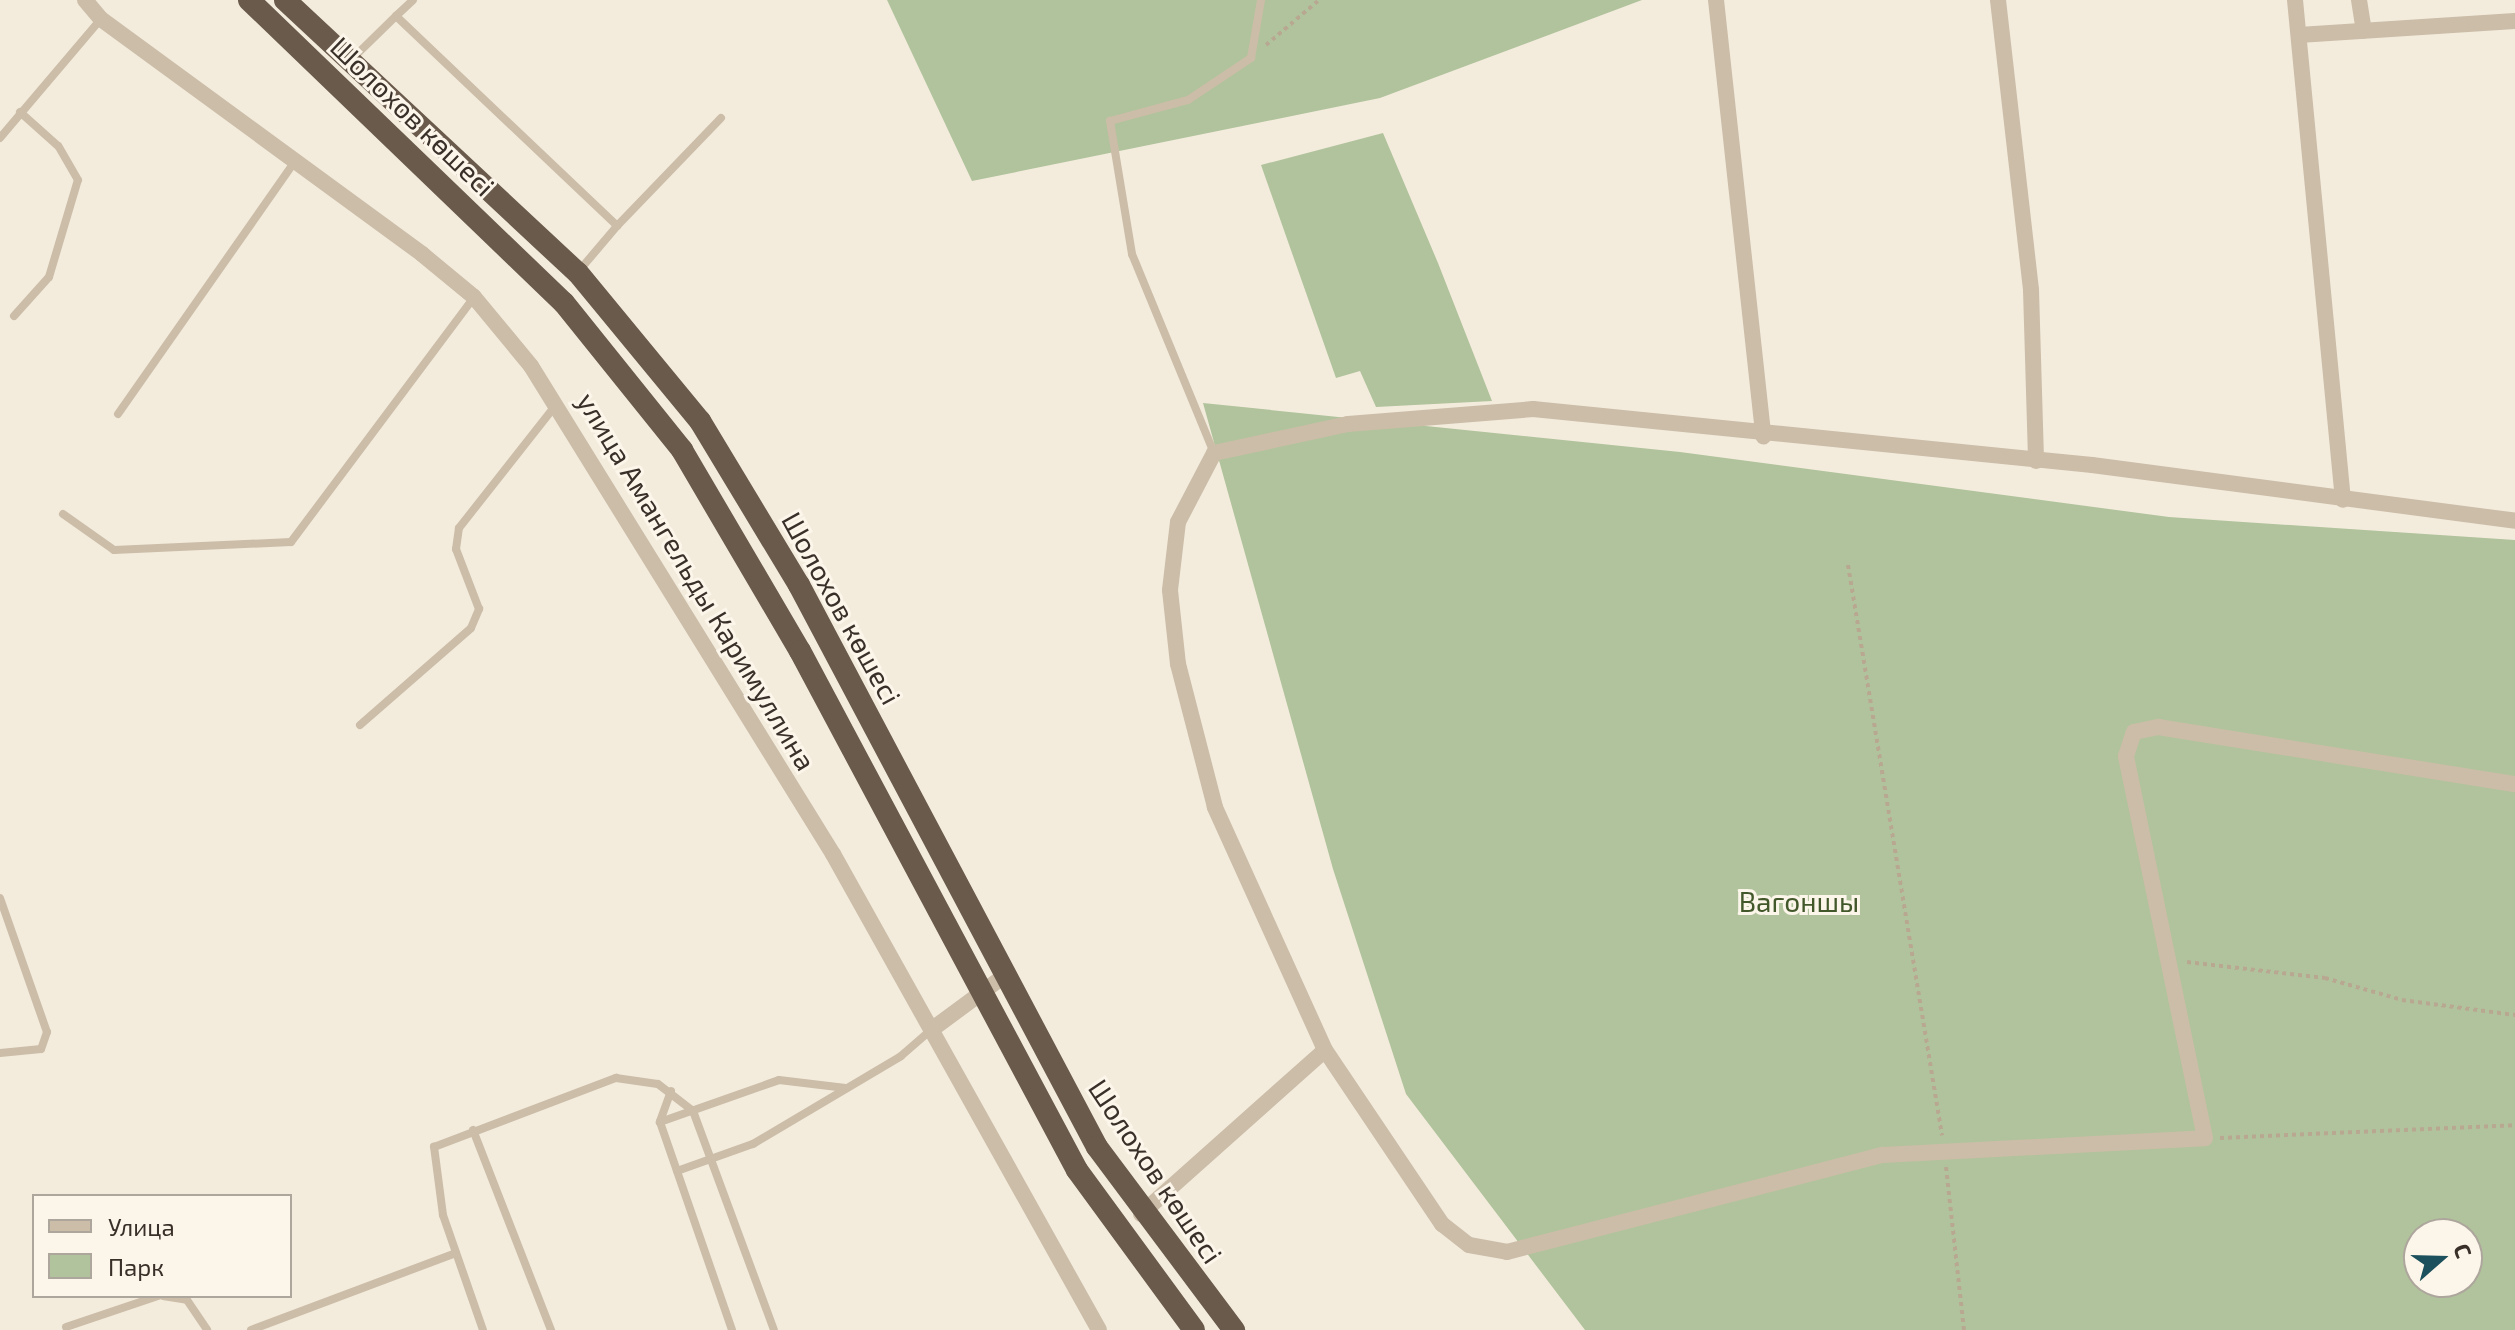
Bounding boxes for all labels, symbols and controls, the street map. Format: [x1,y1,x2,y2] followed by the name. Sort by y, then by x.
[324,29,502,203] street label: Шолохов көшесі
[571,386,823,776] street label: улица Амангельды Каримуллина
[775,506,909,710] street label: Шолохов көшесі
[1739,884,1859,918] park label: Вагоншы
[1082,1073,1230,1269] street label: Шолохов көшесі
[32,1194,292,1298] legend
[108,1212,175,1241] text: Улица
[2403,1218,2483,1298] north arrow
[2449,1240,2478,1261] text: С
[108,1252,164,1281] text: Парк

